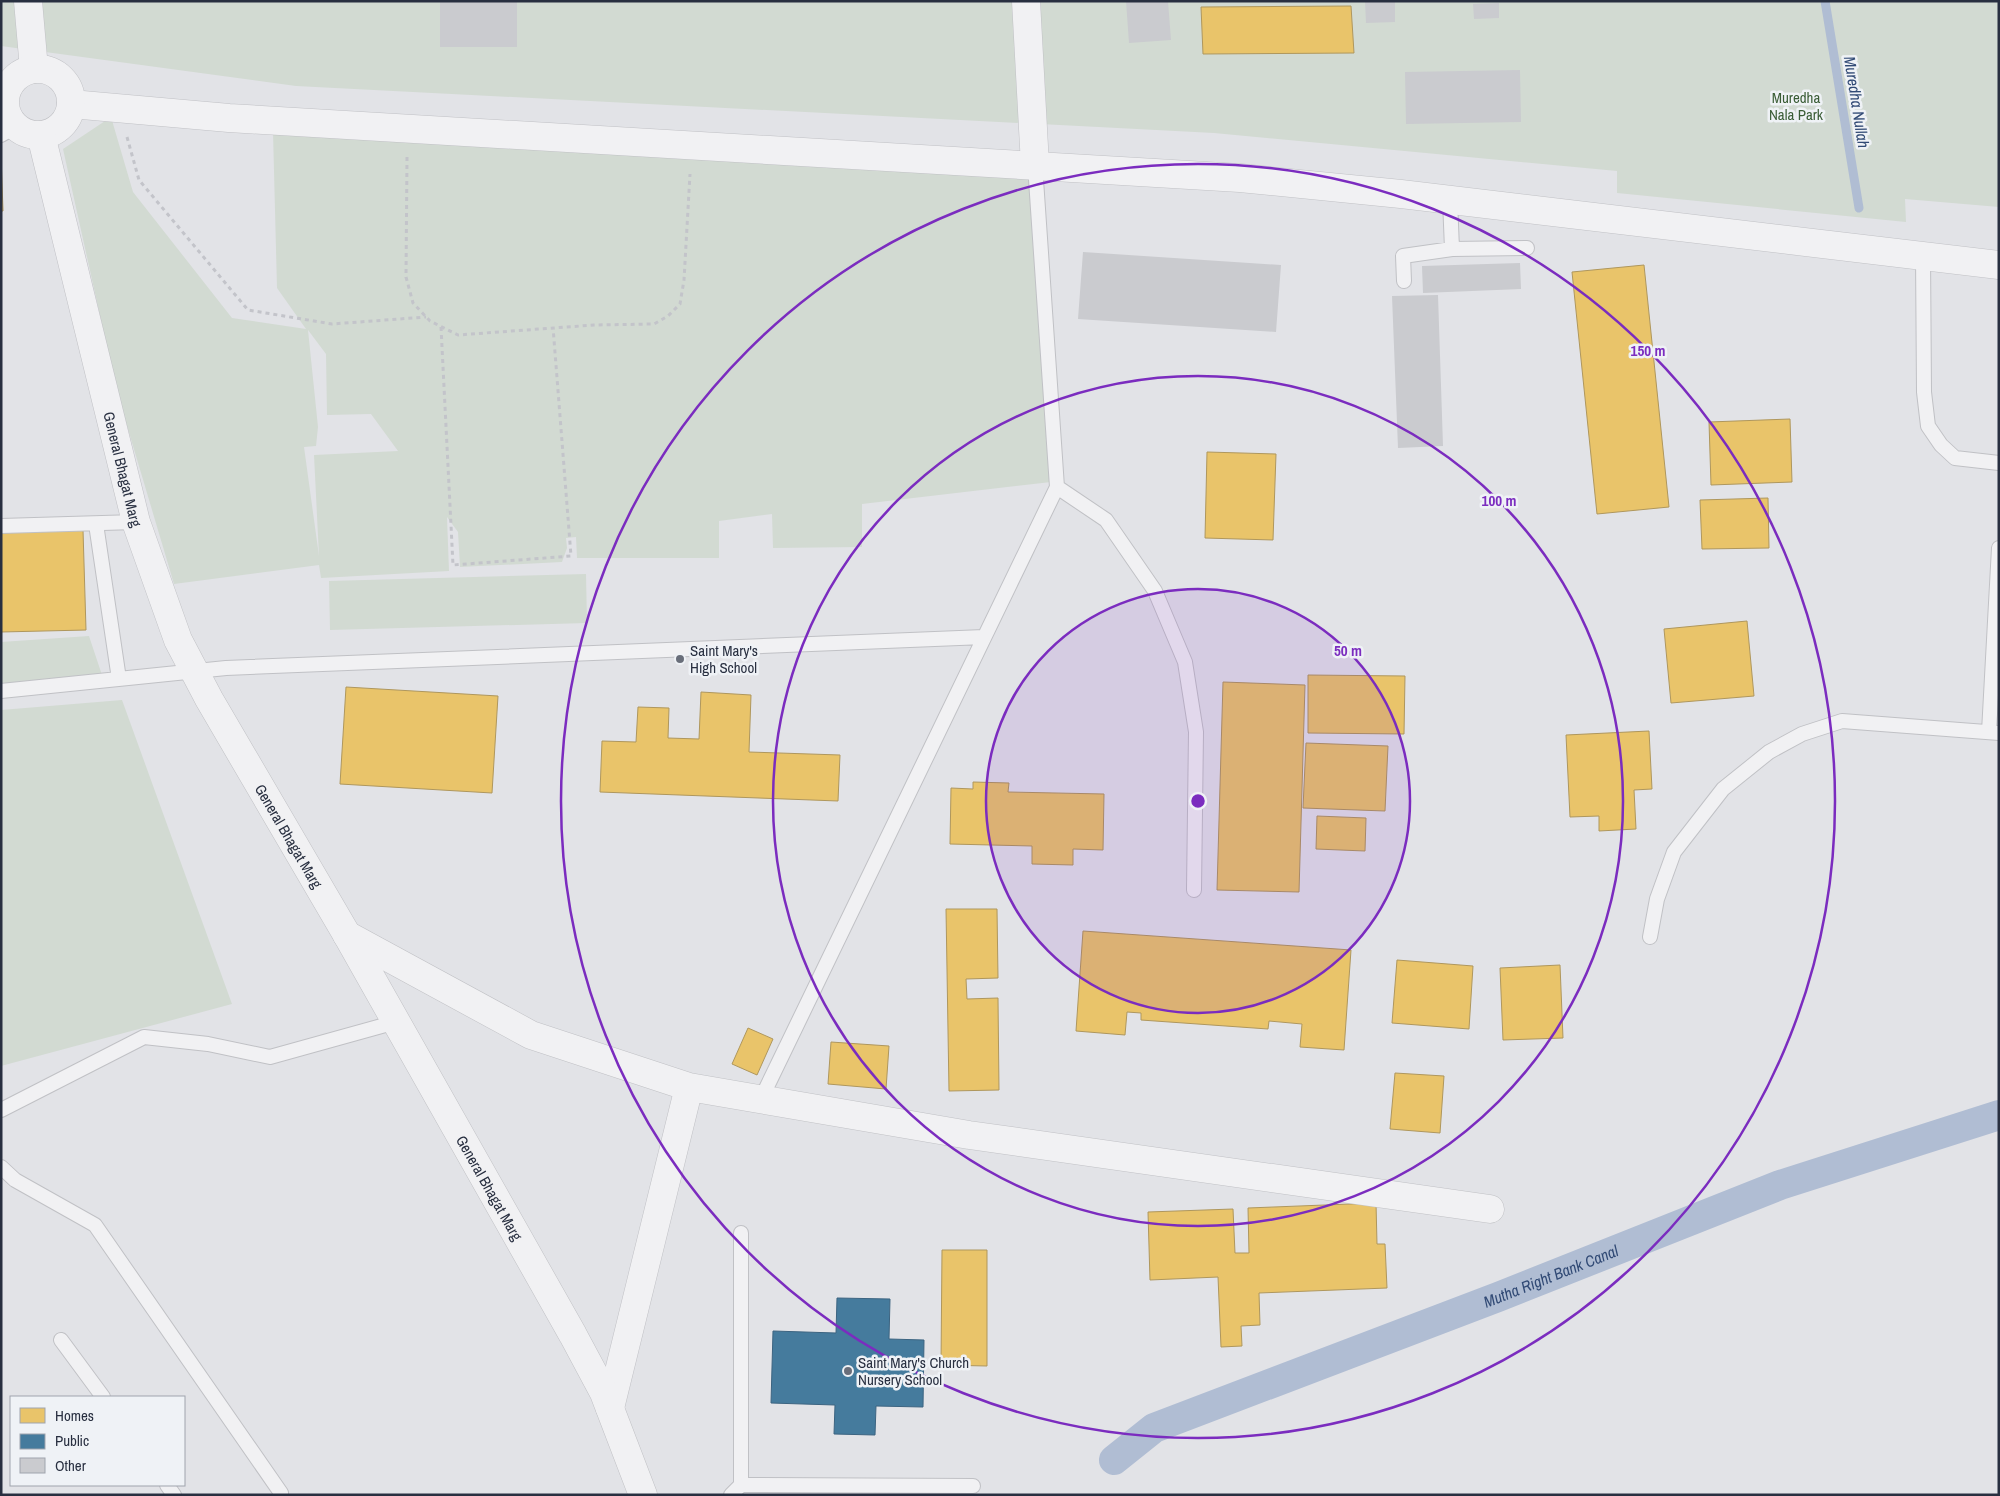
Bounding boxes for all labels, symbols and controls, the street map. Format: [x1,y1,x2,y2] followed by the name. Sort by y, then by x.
[1839,55,1875,149] water label: Muredha Nullah
[1769,87,1824,125] park label: Muredha Nala Park
[1631,340,1665,361] text: 150 m
[99,409,147,530] street label: General Bhagat Marg
[1482,490,1516,511] text: 100 m
[690,640,758,678] place label: Saint Mary's High School
[1334,640,1362,661] text: 50 m
[674,653,686,665] marker: Saint Mary's High School
[250,780,328,892] street label: General Bhagat Marg
[1189,792,1207,810] centre of rings
[452,1131,528,1244] street label: General Bhagat Marg
[1480,1239,1622,1313] water label: Mutha Right Bank Canal
[858,1352,969,1390] place label: Saint Mary's Church Nursery School
[842,1365,854,1377] marker: Saint Mary's Church Nursery School
[10,1396,185,1486] legend
[55,1405,94,1426] text: Homes
[55,1430,89,1451] text: Public
[55,1455,86,1476] text: Other

